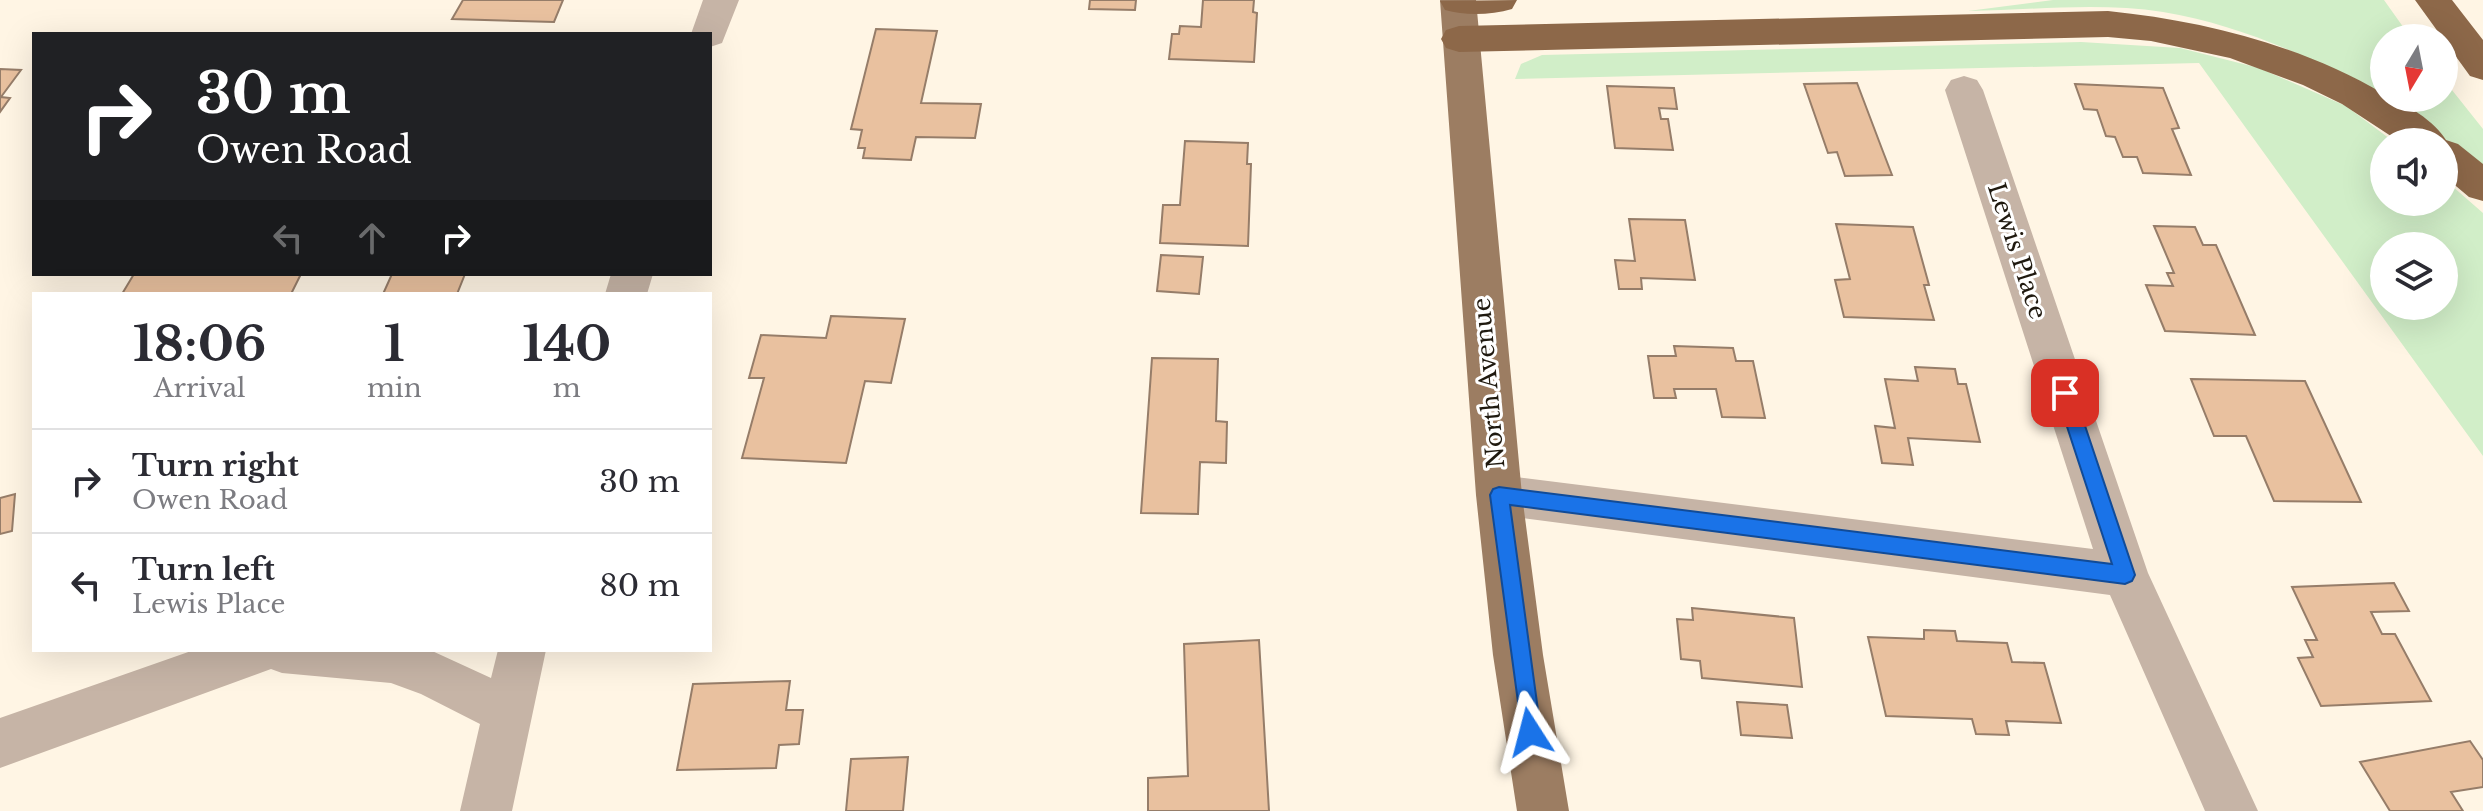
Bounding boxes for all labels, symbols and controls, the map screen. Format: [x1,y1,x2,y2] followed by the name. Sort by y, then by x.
[2370,24,2458,112] north arrow
[2370,24,2458,320] map controls
[196,59,351,128] text: 30 m
[64,64,168,168] icon: right
[196,128,412,173] text: Owen Road
[2370,128,2458,216] button: sound
[1982,179,2053,323] street label: Lewis Place
[266,216,310,260] icon: left
[350,216,394,260] icon: ahead
[434,216,478,260] icon: right
[2370,232,2458,320] button: layers
[1467,297,1510,469] street label: North Avenue
[133,314,266,374] text: 18:06
[384,314,405,374] text: 1
[522,314,611,374] text: 140
[2031,359,2099,427] pin
[2043,371,2087,415] icon: arrive
[153,372,246,404] text: Arrival
[367,372,422,404] text: min
[553,372,581,404] text: m
[132,447,299,484] text: Turn right
[64,459,108,503] icon: right
[599,463,680,500] text: 30 m
[132,484,288,516] text: Owen Road
[132,551,275,588] text: Turn left
[64,563,108,607] icon: left
[600,567,680,604] text: 80 m
[132,588,285,620] text: Lewis Place
[1488,690,1572,774] position arrow

